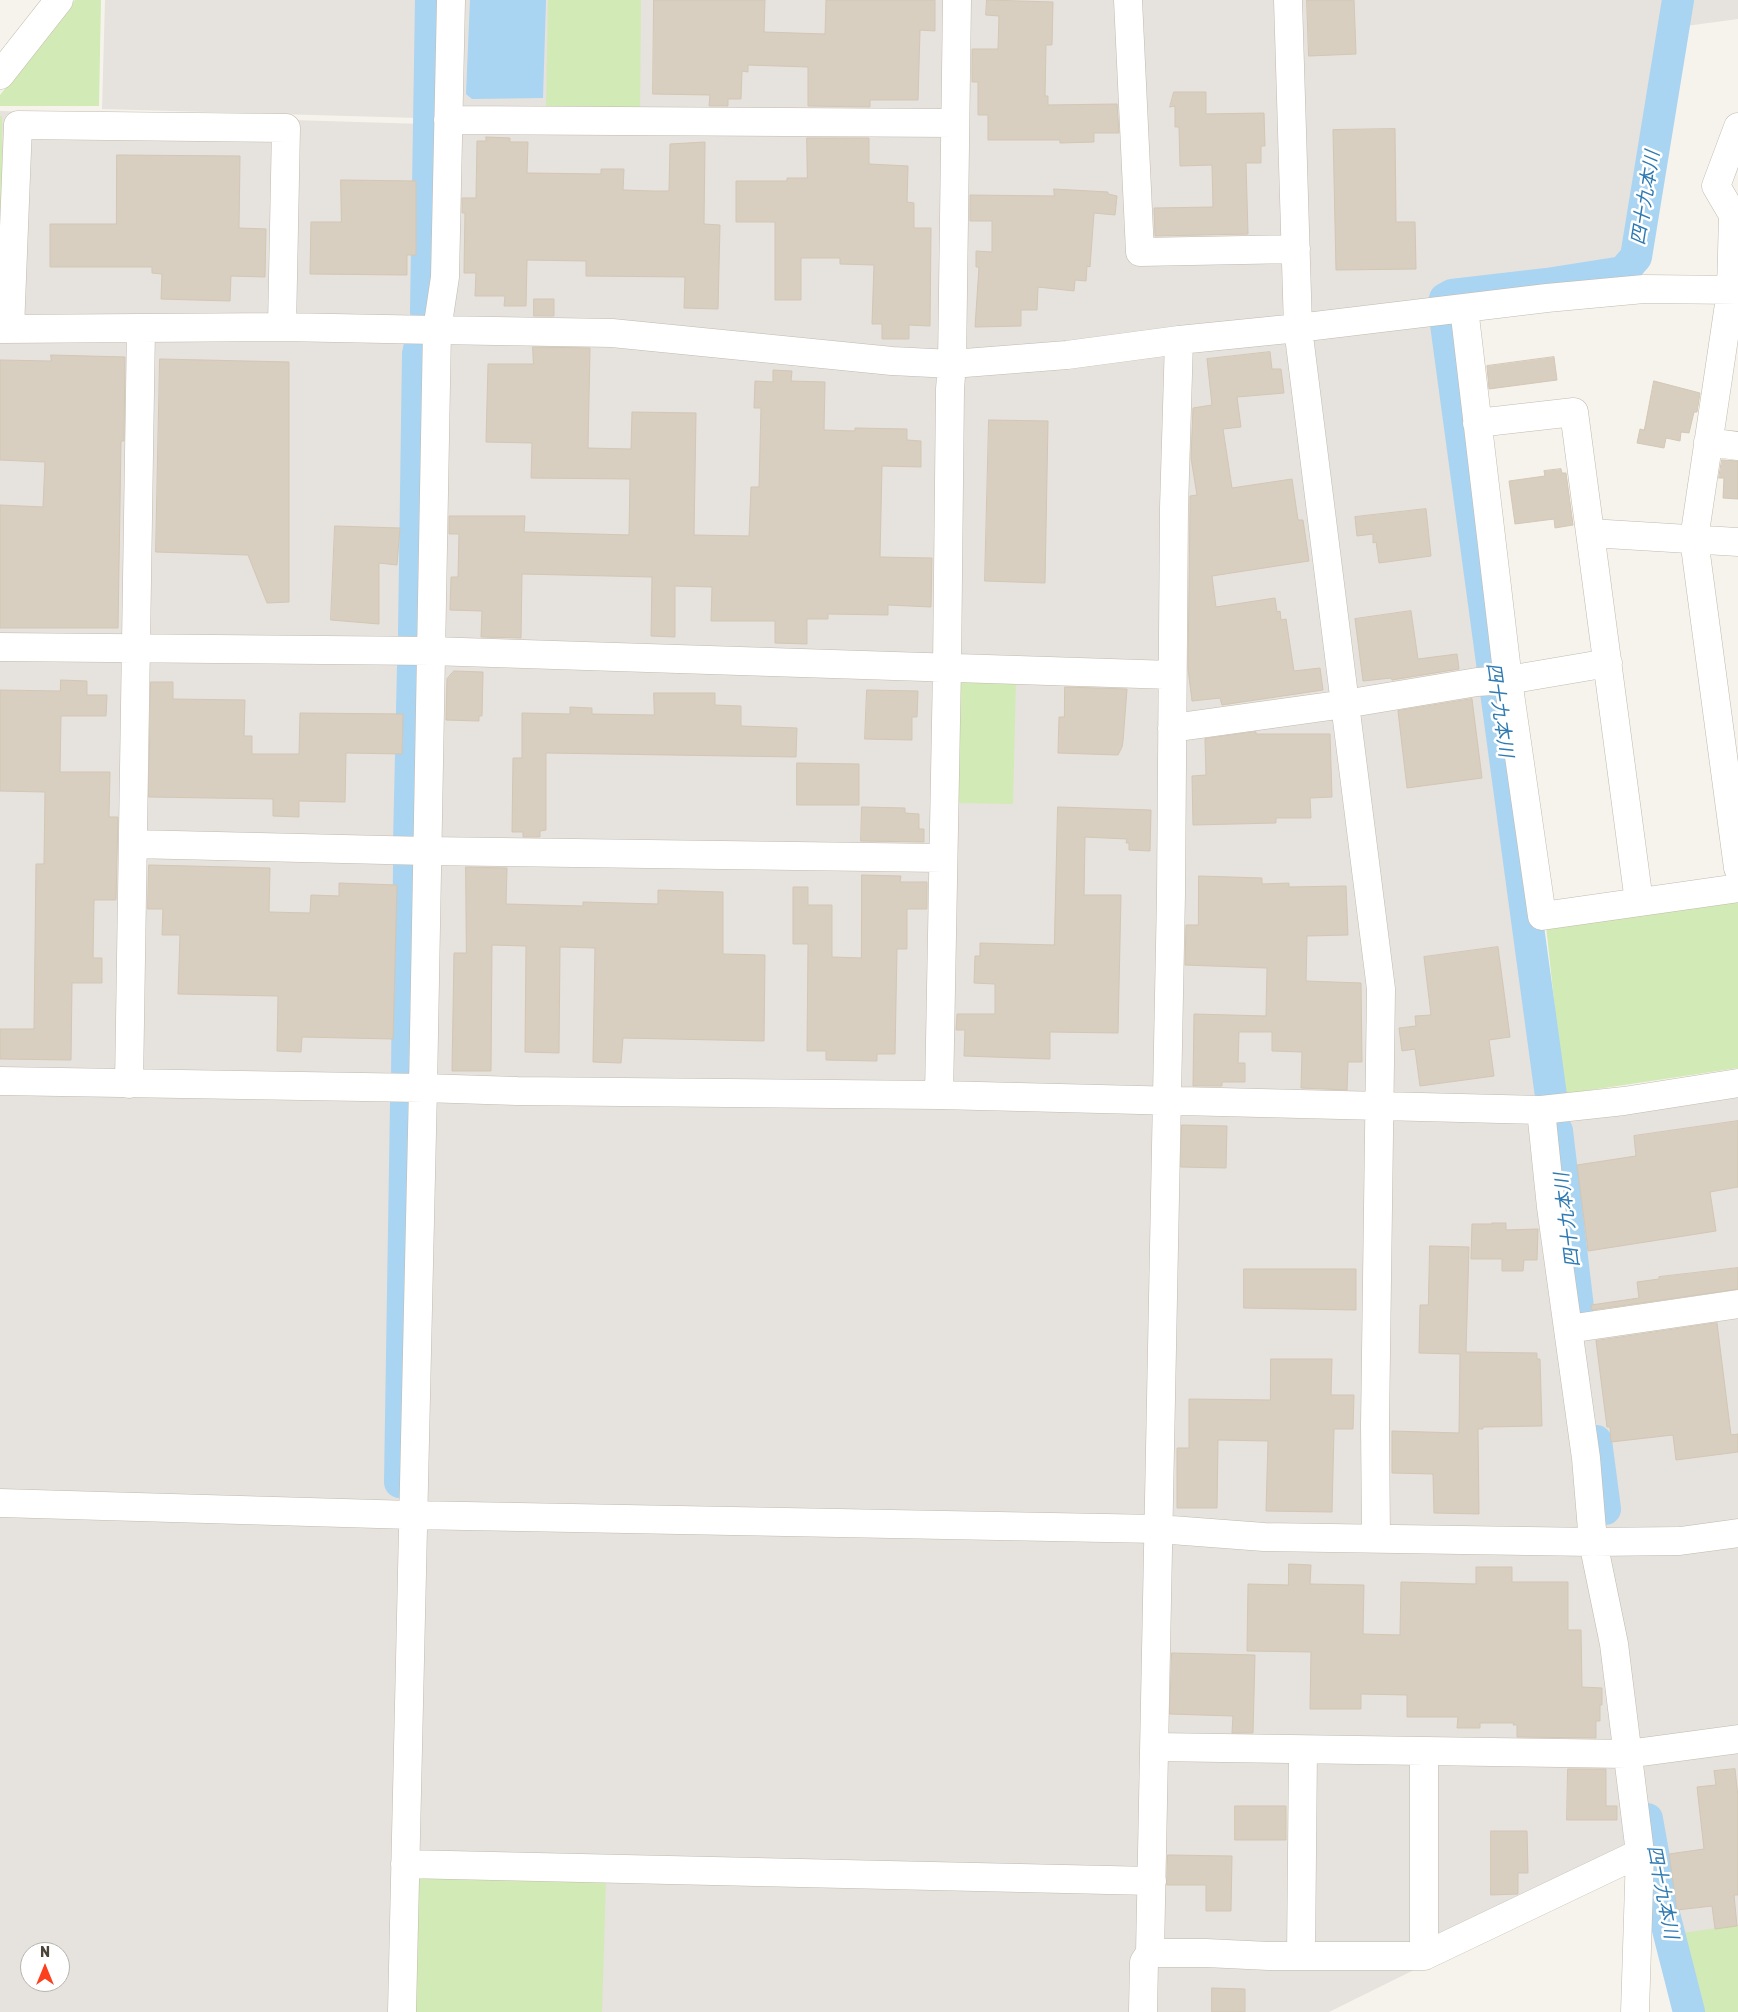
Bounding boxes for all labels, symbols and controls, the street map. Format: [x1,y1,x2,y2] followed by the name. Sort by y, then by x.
[1627,149,1665,247] water label: 四十九本川
[1481,661,1517,759] water label: 四十九本川
[1551,1171,1585,1269] water label: 四十九本川
[1642,1843,1682,1941] water label: 四十九本川
[20,1942,70,1992] north arrow
[40,1944,50,1961] text: N

